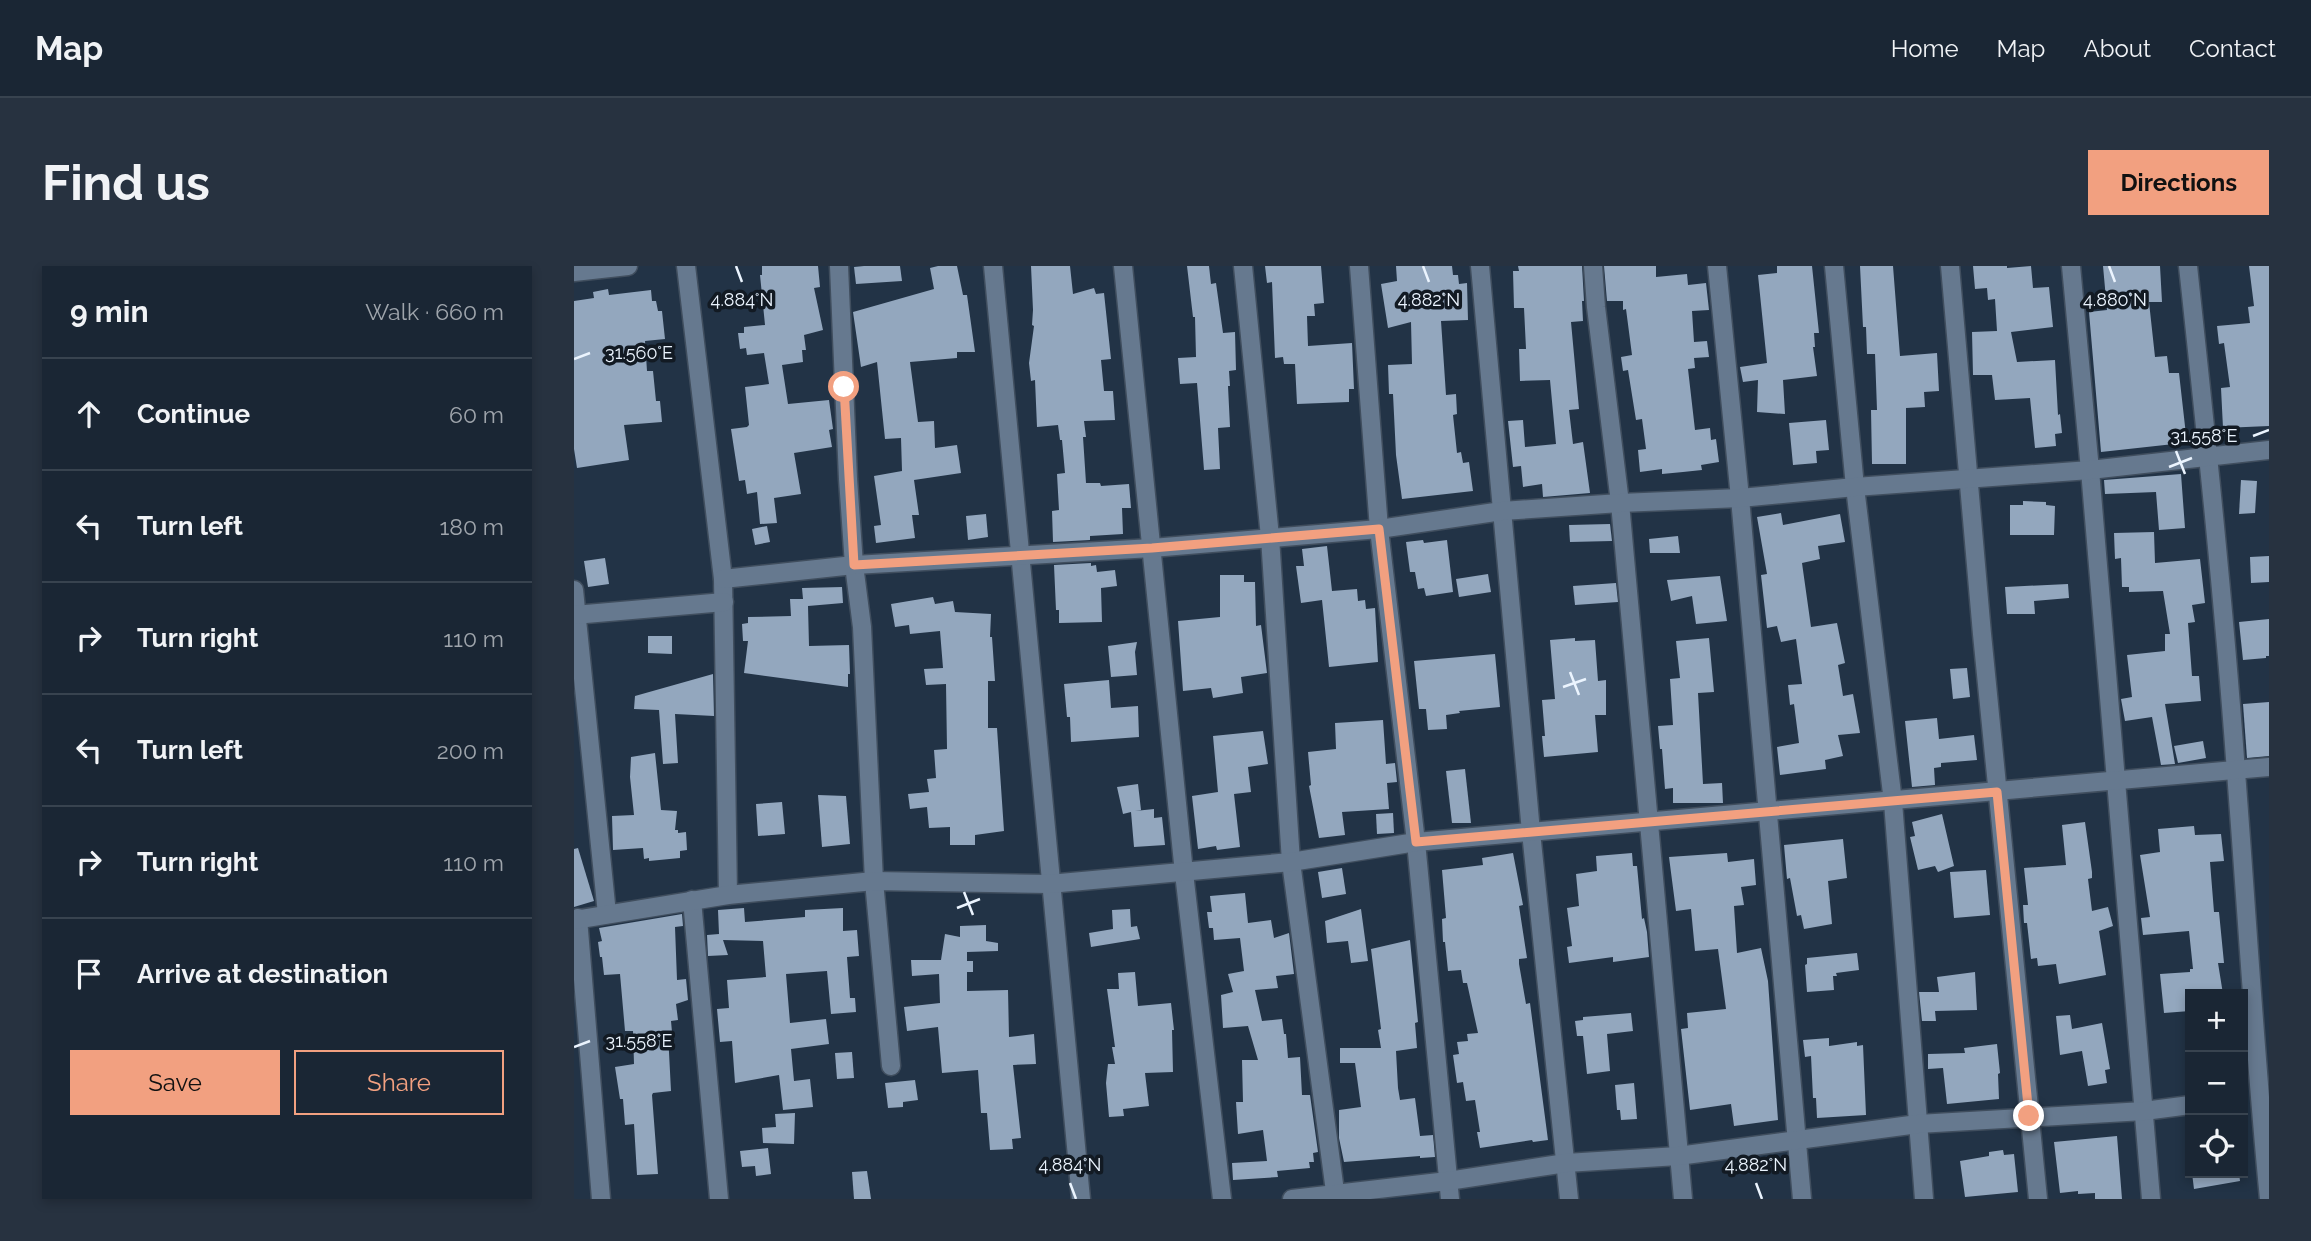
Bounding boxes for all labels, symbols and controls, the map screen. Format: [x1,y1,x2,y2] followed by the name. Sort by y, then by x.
[35,29,103,68] text: Map
[1891,34,1959,63] text: Home
[1997,34,2045,63] text: Map
[2083,34,2151,63] text: About
[2189,34,2276,63] text: Contact
[2088,150,2269,215] button: Directions
[42,154,210,211] text: Find us
[711,289,773,310] text: 4.884°N
[1398,289,1460,310] text: 4.882°N
[2083,289,2147,310] text: 4.880°N
[70,294,149,329] text: 9 min
[365,298,504,325] text: Walk · 660 m
[605,342,673,363] text: 31.560°E
[828,371,859,402] route start
[70,395,108,433] icon: ahead
[137,399,250,429] text: Continue
[449,401,504,428] text: 60 m
[2171,425,2237,446] text: 31.558°E
[70,507,108,545] icon: left
[137,511,243,541] text: Turn left
[439,513,504,540] text: 180 m
[70,619,108,657] icon: right
[137,623,258,653] text: Turn right
[443,625,504,652] text: 110 m
[70,731,108,769] icon: left
[137,735,243,765] text: Turn left
[437,737,504,764] text: 200 m
[70,843,108,881] icon: right
[137,847,258,877] text: Turn right
[443,849,504,876] text: 110 m
[70,955,108,993] icon: arrive
[137,959,388,989] text: Arrive at destination
[2185,989,2248,1178] map controls
[2185,989,2248,1052] button: +
[606,1030,672,1051] text: 31.558°E
[70,1050,280,1115] button: Save
[294,1050,504,1115] button: Share
[2185,1052,2248,1115] button: −
[2013,1100,2044,1131] route end
[2185,1115,2248,1178] button: locate
[1039,1154,1101,1175] text: 4.884°N
[1725,1154,1787,1175] text: 4.882°N

